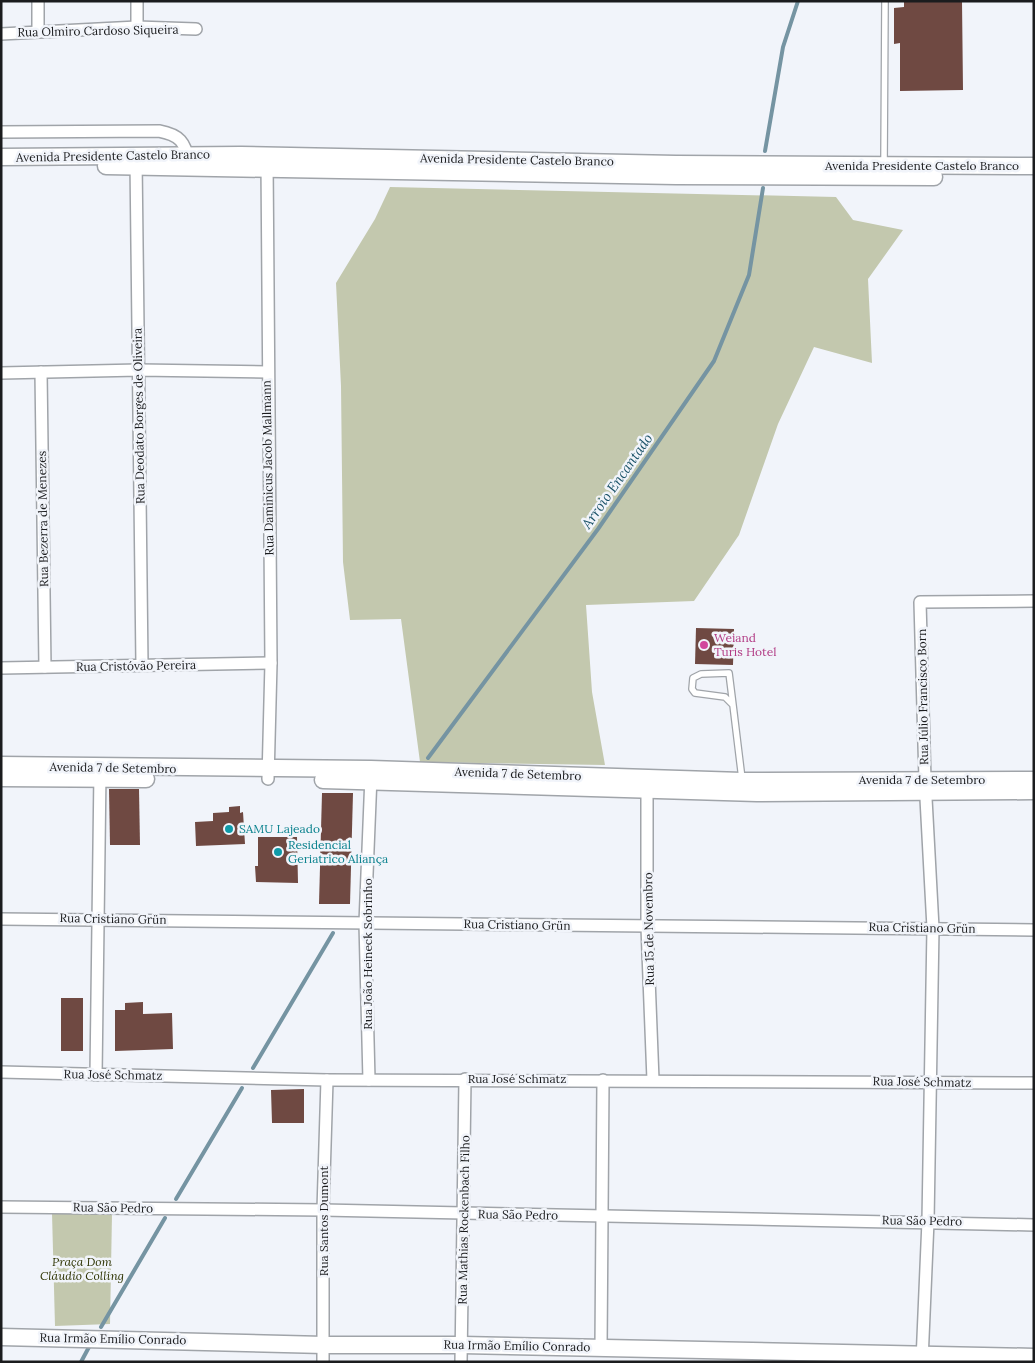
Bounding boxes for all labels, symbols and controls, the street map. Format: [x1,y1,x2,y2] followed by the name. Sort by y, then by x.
[17,22,179,39] street label: Rua Olmiro Cardoso Siqueira
[15,146,210,165] street label: Avenida Presidente Castelo Branco
[419,150,614,169] street label: Avenida Presidente Castelo Branco
[824,158,1019,173] street label: Avenida Presidente Castelo Branco
[129,328,148,504] street label: Rua Deodato Borges de Oliveira
[258,380,277,556] street label: Rua Daminicus Jacob Mallmann
[577,430,657,533] water label: Arroio Encantado
[34,450,51,587] street label: Rua Bezerra de Menezes
[914,629,931,765] street label: Rua Júlio Francisco Born
[714,630,776,659] place label: Weiand Turis Hotel
[698,639,710,651] marker: Weiand Turis Hotel
[76,657,196,674] street label: Rua Cristóvão Pereira
[49,759,176,776] street label: Avenida 7 de Setembro
[453,764,582,783] street label: Avenida 7 de Setembro
[858,772,985,787] street label: Avenida 7 de Setembro
[239,821,320,836] place label: SAMU Lajeado
[223,823,235,835] marker: SAMU Lajeado
[288,837,388,866] place label: Residencial Geriatrico Aliança
[272,846,284,858] marker: Residencial Geriatrico Aliança
[640,872,657,986] street label: Rua 15 de Novembro
[360,878,375,1030] street label: Rua João Heineck Sobrinho
[59,910,167,927] street label: Rua Cristiano Grün
[463,916,571,933] street label: Rua Cristiano Grün
[868,919,976,936] street label: Rua Cristiano Grün
[64,1066,162,1083] street label: Rua José Schmatz
[468,1071,566,1086] street label: Rua José Schmatz
[873,1073,971,1090] street label: Rua José Schmatz
[455,1135,472,1305] street label: Rua Mathias Rockenbach Filho
[316,1166,331,1276] street label: Rua Santos Dumont
[73,1199,153,1216] street label: Rua São Pedro
[478,1206,558,1223] street label: Rua São Pedro
[882,1212,962,1229] street label: Rua São Pedro
[40,1254,124,1283] park label: Praça Dom Cláudio Colling
[39,1330,187,1347] street label: Rua Irmão Emílio Conrado
[443,1337,591,1354] street label: Rua Irmão Emílio Conrado

